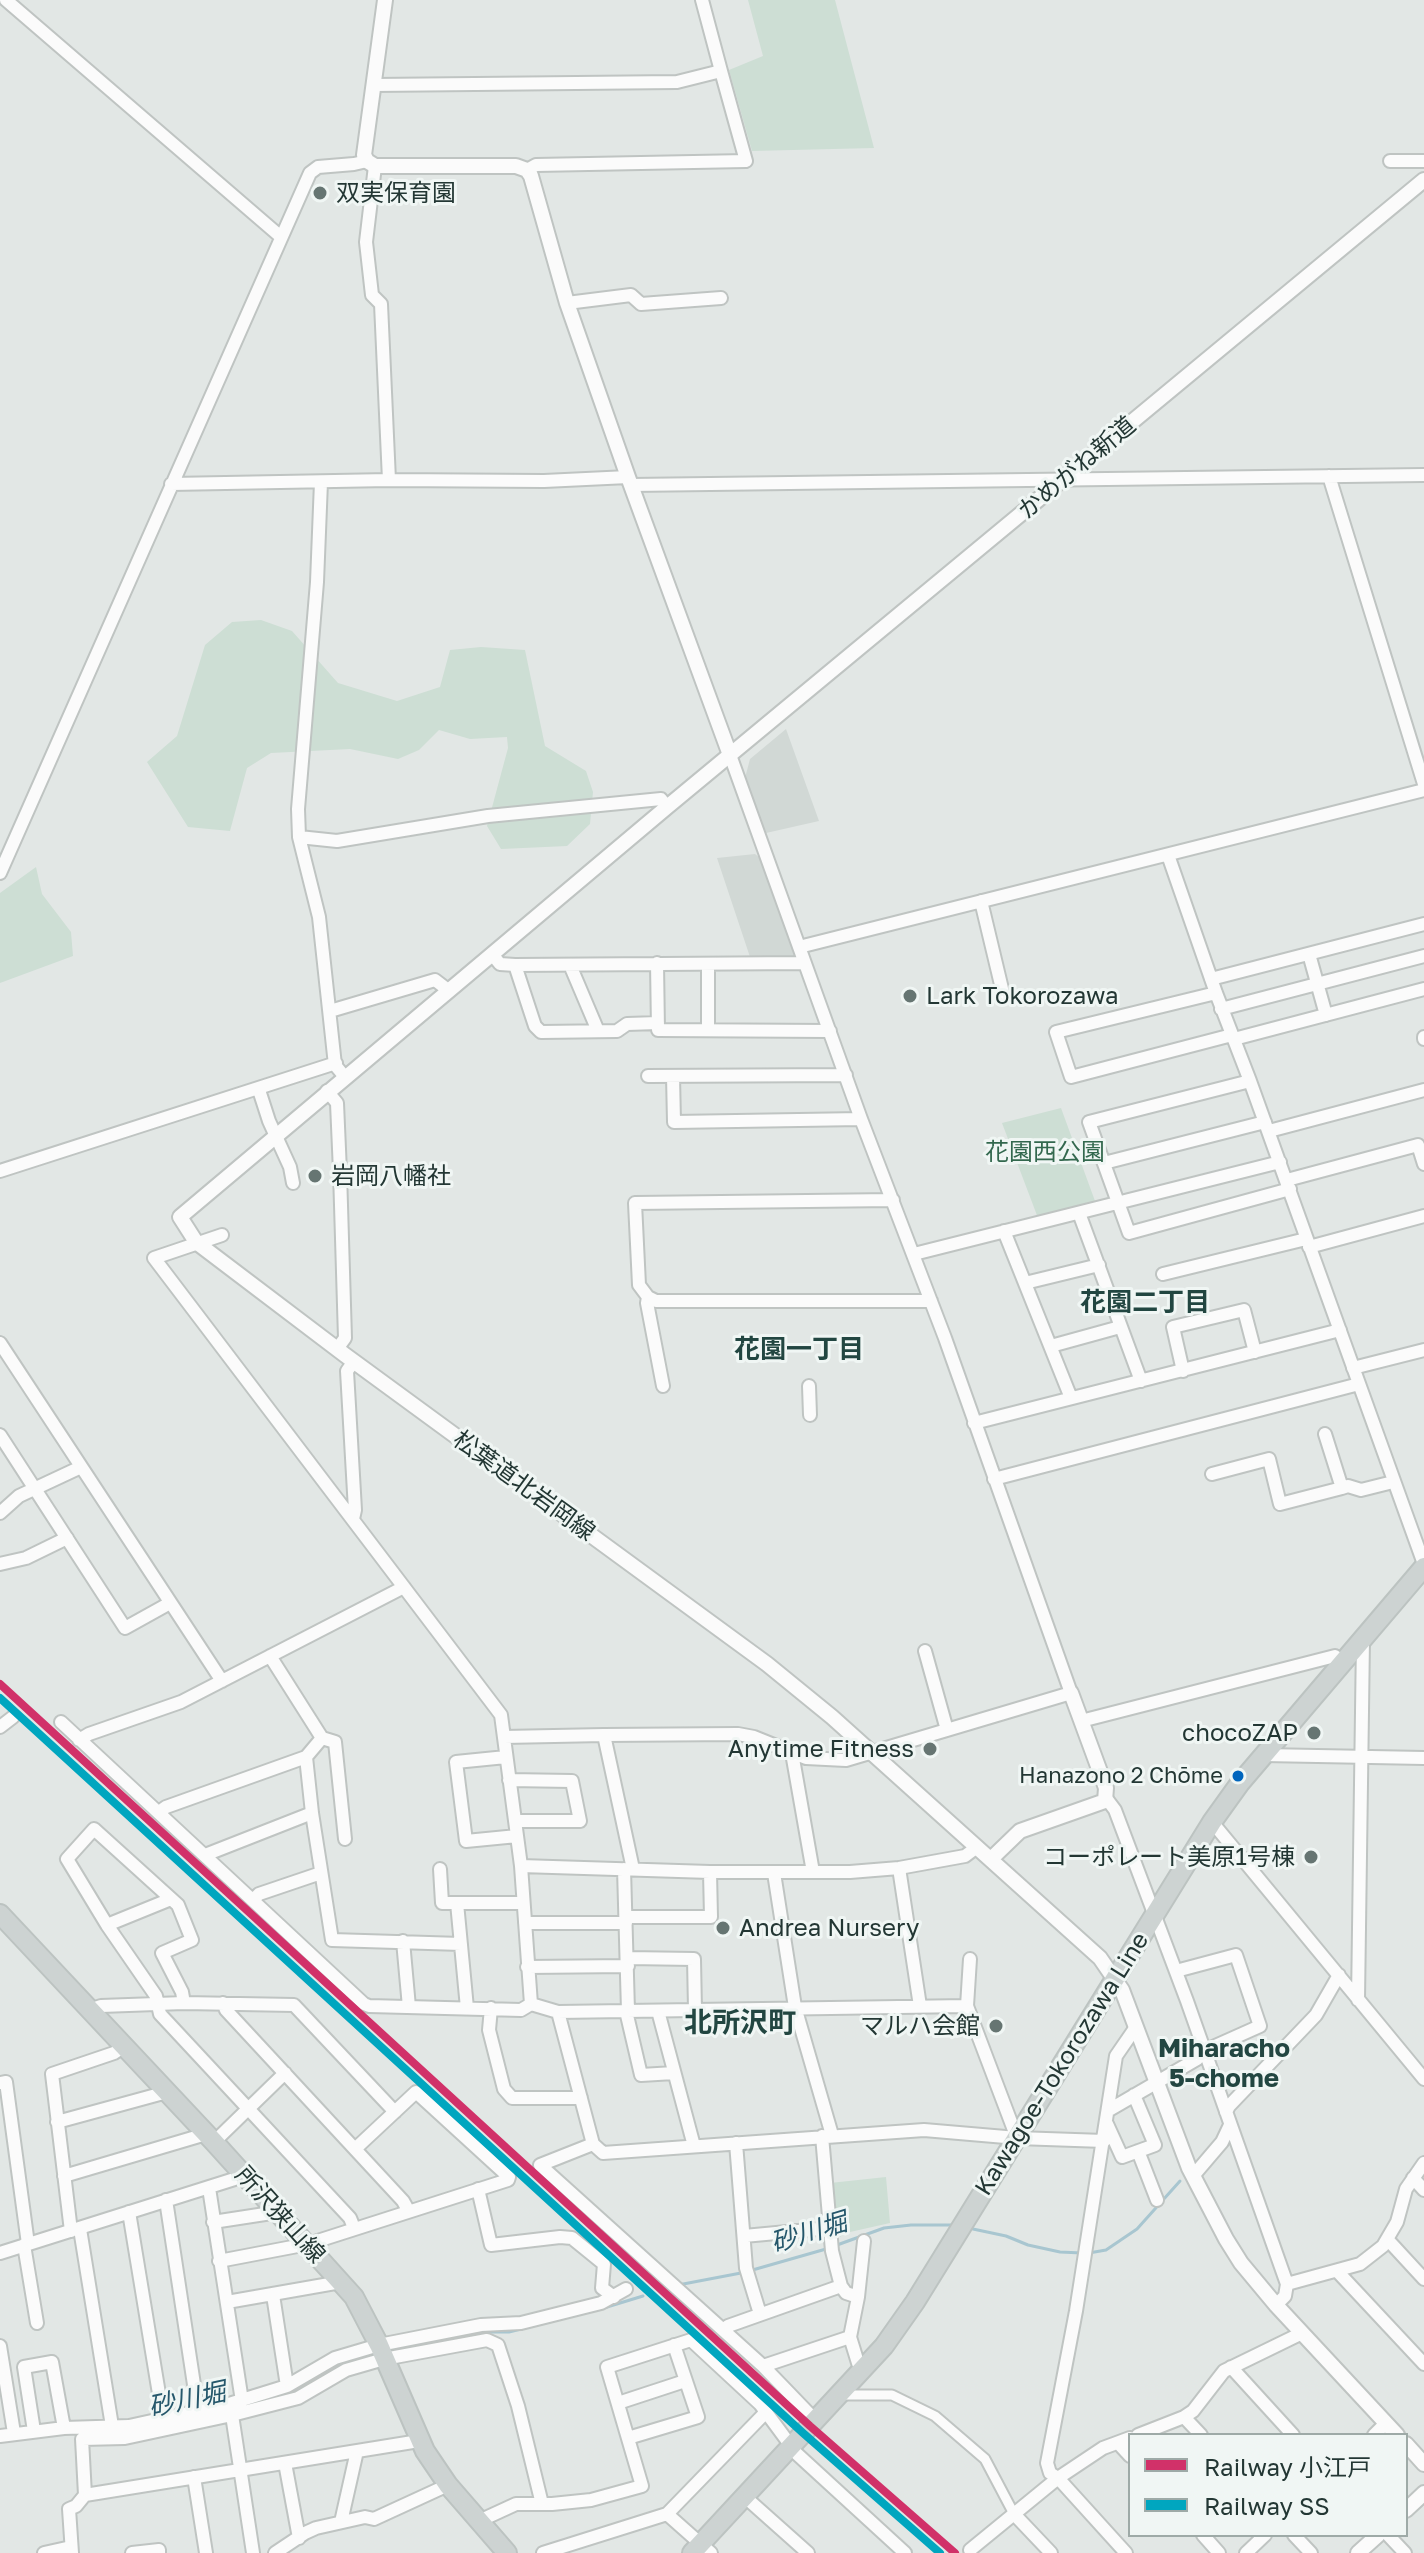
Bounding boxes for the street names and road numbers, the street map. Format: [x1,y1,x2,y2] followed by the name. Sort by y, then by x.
[1013,411,1141,525] street label: かめがね新道
[448,1425,600,1547] street label: 松葉道北岩岡線
[969,1927,1155,2201] street label: Kawagoe-Tokorozawa Line
[229,2161,331,2269] street label: 所沢狭山線

